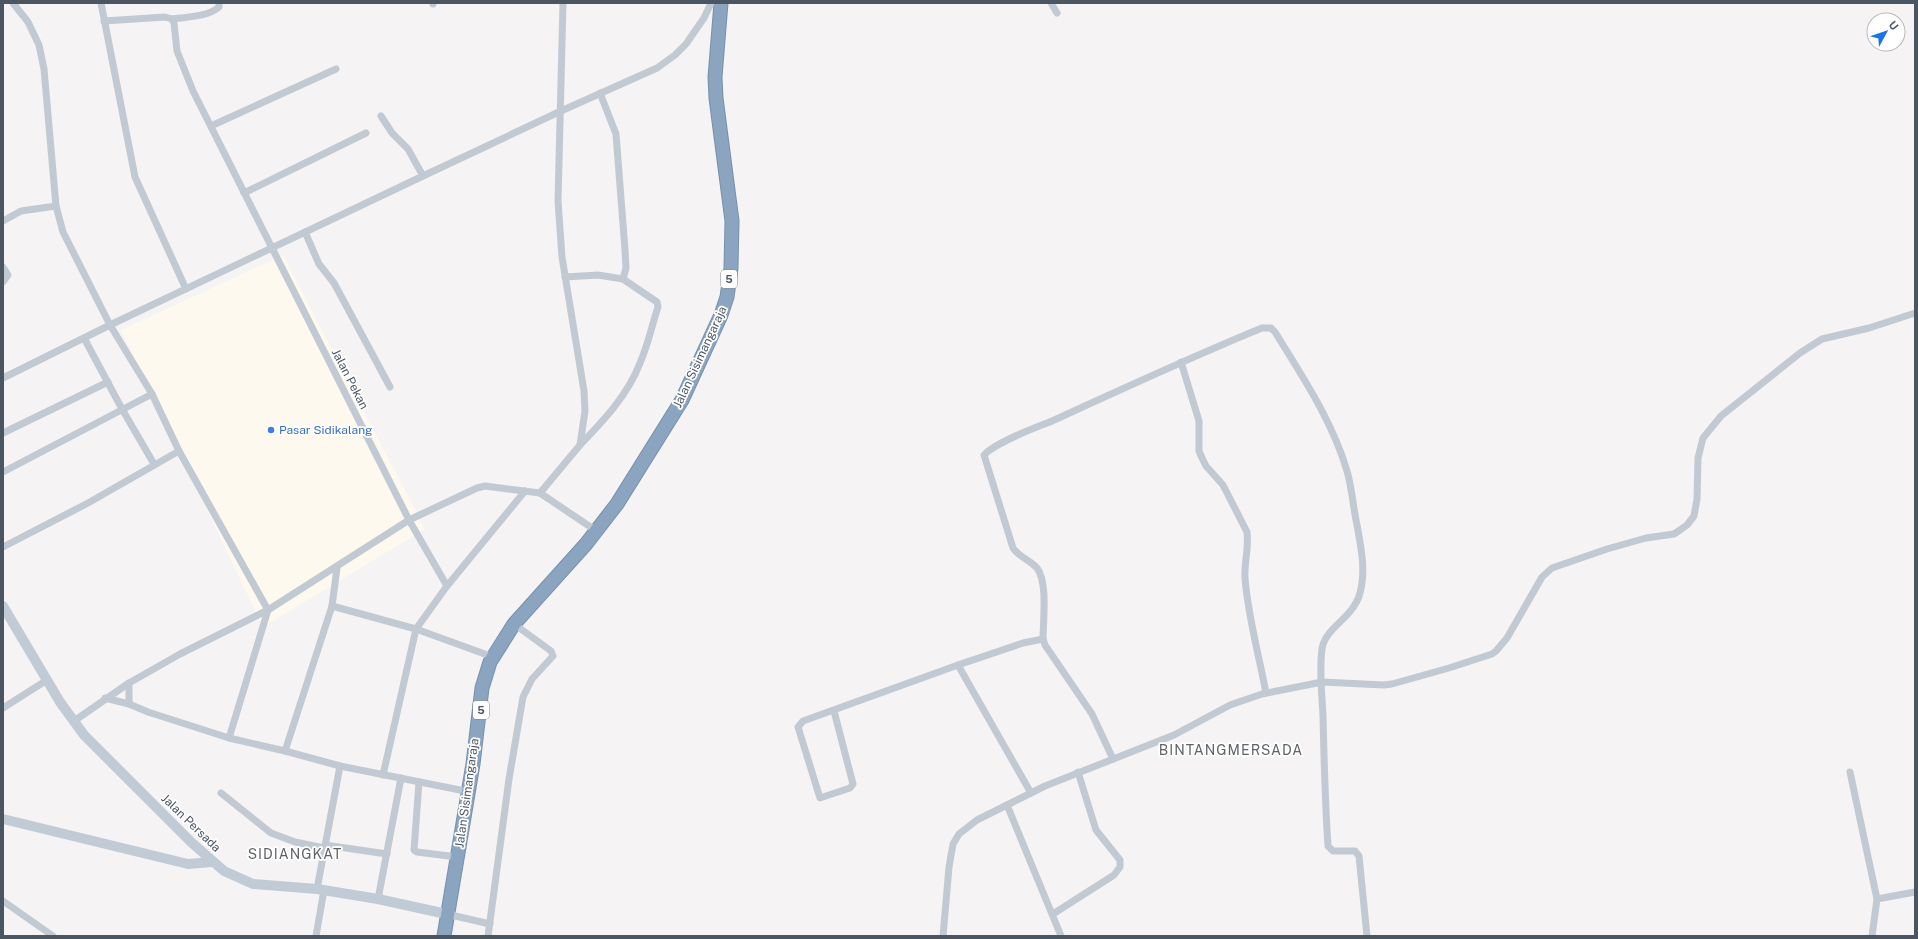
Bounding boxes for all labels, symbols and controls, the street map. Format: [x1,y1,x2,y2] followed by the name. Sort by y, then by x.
[1866,12,1906,52] north arrow
[1887,19,1901,33] text: U
[721,270,737,288] road number: 5
[670,304,730,410] street label: Jalan Sisimangaraja
[329,346,371,412] street label: Jalan Pekan
[279,423,373,437] place label: Pasar Sidikalang
[266,425,276,435] marker: Pasar Sidikalang
[473,701,489,719] road number: 5
[452,737,482,849] street label: Jalan Sisimangaraja
[1159,742,1303,758] district label: BINTANGMERSADA
[158,791,224,855] street label: Jalan Persada
[248,846,342,862] district label: SIDIANGKAT

